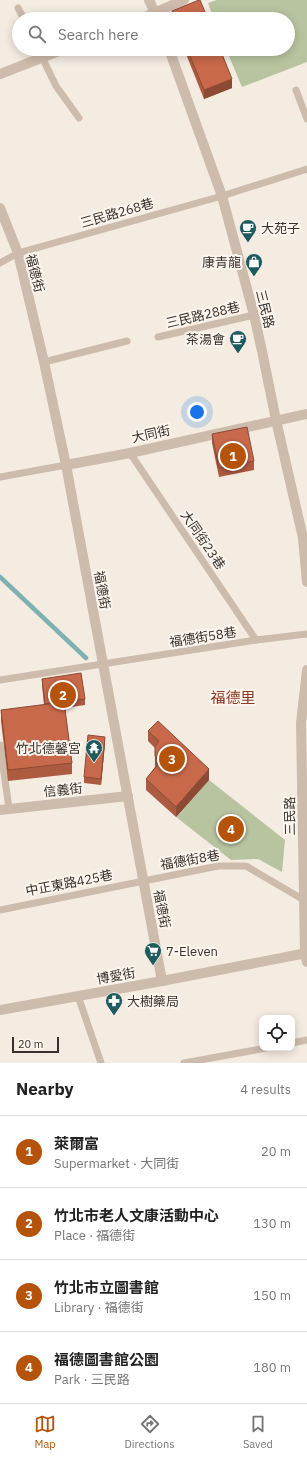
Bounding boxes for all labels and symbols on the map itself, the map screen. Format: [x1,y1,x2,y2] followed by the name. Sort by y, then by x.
[78,194,156,232] street label: 三民路268巷
[238,218,258,243] cafe icon: 大苑子
[261,220,300,237] place label: 大苑子
[22,252,48,294] street label: 福德街
[244,252,264,277] shop icon: 康青龍
[202,254,241,271] place label: 康青龍
[252,288,278,330] street label: 三民路
[164,298,242,332] street label: 三民路288巷
[228,329,248,354] cafe icon: 茶湯會
[186,331,225,348] place label: 茶湯會
[187,402,207,422] your location
[130,422,172,446] street label: 大同街
[220,441,246,471] pin: 1
[177,507,229,573] street label: 大同街23巷
[90,569,114,611] street label: 福德街
[168,623,238,651] street label: 福德街58巷
[50,680,76,710] pin: 2
[210,688,256,707] district label: 福德里
[84,738,104,763] temple icon: 竹北德馨宮
[16,740,81,757] place label: 竹北德馨宮
[159,744,185,774] pin: 3
[43,780,83,800] street label: 信義街
[281,796,299,836] street label: 三民路
[218,814,244,844] pin: 4
[159,846,221,874] street label: 福德街8巷
[24,866,114,900] street label: 中正東路425巷
[150,888,174,930] street label: 福德街
[143,941,163,966] supermarket icon: 7-Eleven
[166,943,218,960] place label: 7-Eleven
[95,964,137,988] street label: 博愛街
[104,991,124,1016] pharmacy icon: 大樹藥局
[127,993,179,1010] place label: 大樹藥局
[12,1035,59,1054] scale bar

